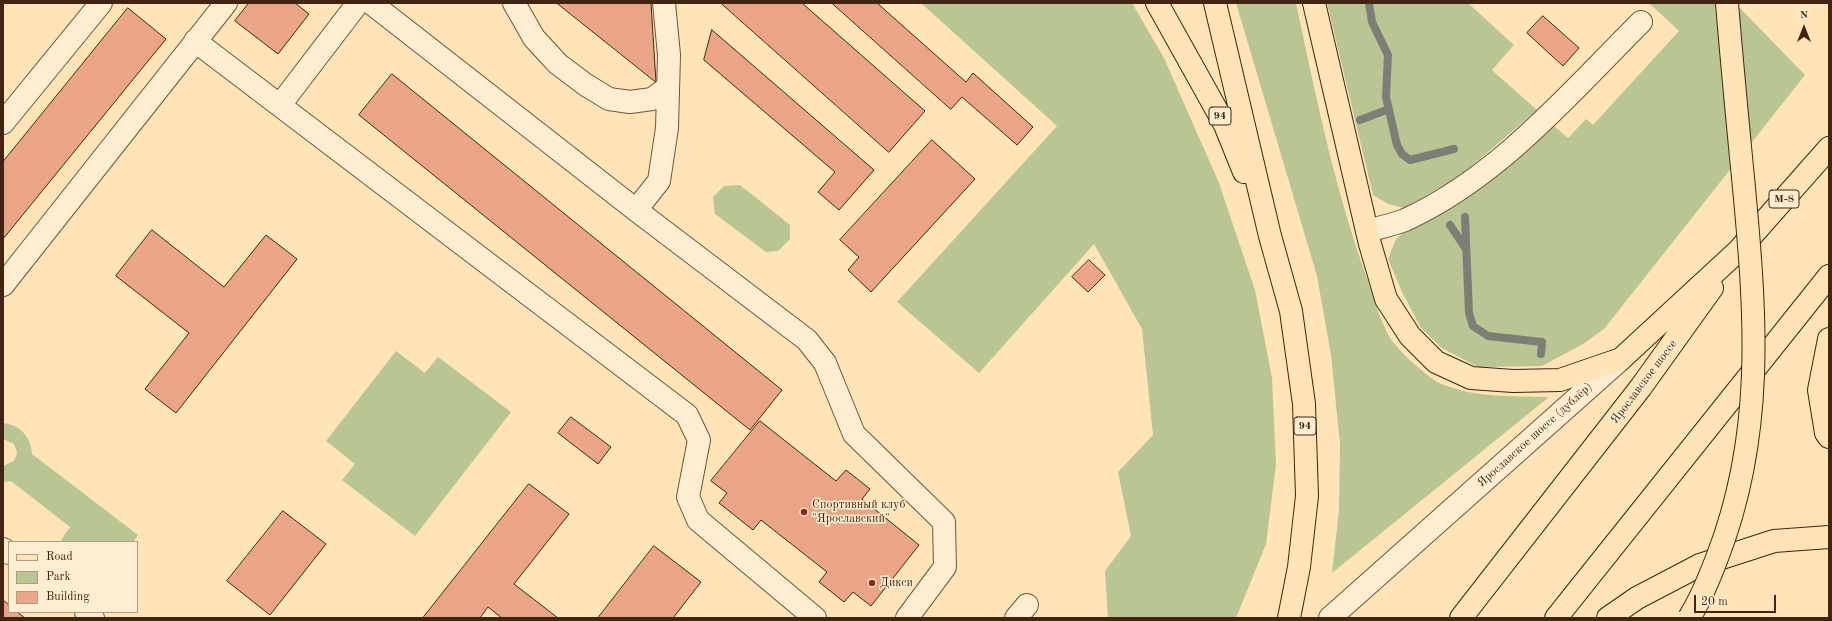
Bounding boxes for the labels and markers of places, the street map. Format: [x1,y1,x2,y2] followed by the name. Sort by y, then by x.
[812,498,905,526] place label: Спортивный клуб "Ярославский"
[799,507,809,517] marker: Спортивный клуб "Ярославский"
[880,576,913,590] place label: Дикси
[867,578,877,588] marker: Дикси

